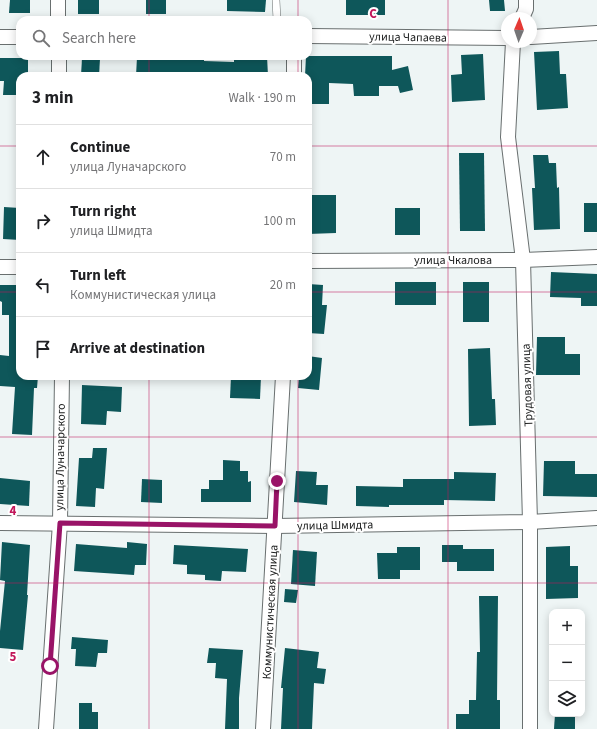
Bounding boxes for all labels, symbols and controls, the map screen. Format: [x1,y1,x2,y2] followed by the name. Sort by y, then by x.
[369,5,377,23] text: C
[501,12,537,48] north arrow
[16,16,312,60] search box
[30,27,52,49] icon: search
[62,28,136,49] text: Search here
[369,28,447,47] street label: улица Чапаева
[32,86,73,110] text: 3 min
[228,89,296,107] text: Walk · 190 m
[70,137,130,158] text: Continue
[32,146,54,168] icon: ahead
[270,148,296,166] text: 70 m
[70,158,186,176] text: улица Луначарского
[70,201,136,222] text: Turn right
[32,210,54,232] icon: right
[263,212,296,230] text: 100 m
[70,222,153,240] text: улица Шмидта
[414,252,492,269] street label: улица Чкалова
[70,265,126,286] text: Turn left
[32,274,54,296] icon: left
[270,276,296,294] text: 20 m
[70,286,216,304] text: Коммунистическая улица
[32,338,54,360] icon: arrive
[70,338,205,359] text: Arrive at destination
[518,343,537,427] street label: Трудовая улица
[51,403,70,511] street label: улица Луначарского
[268,472,286,490] route end
[10,502,17,520] text: 4
[297,516,373,535] street label: улица Шмидта
[258,544,283,680] street label: Коммунистическая улица
[549,609,585,717] map controls
[549,609,585,645] button: +
[549,645,585,681] button: −
[10,648,17,666] text: 5
[41,657,59,675] route start
[549,681,585,717] button: layers

